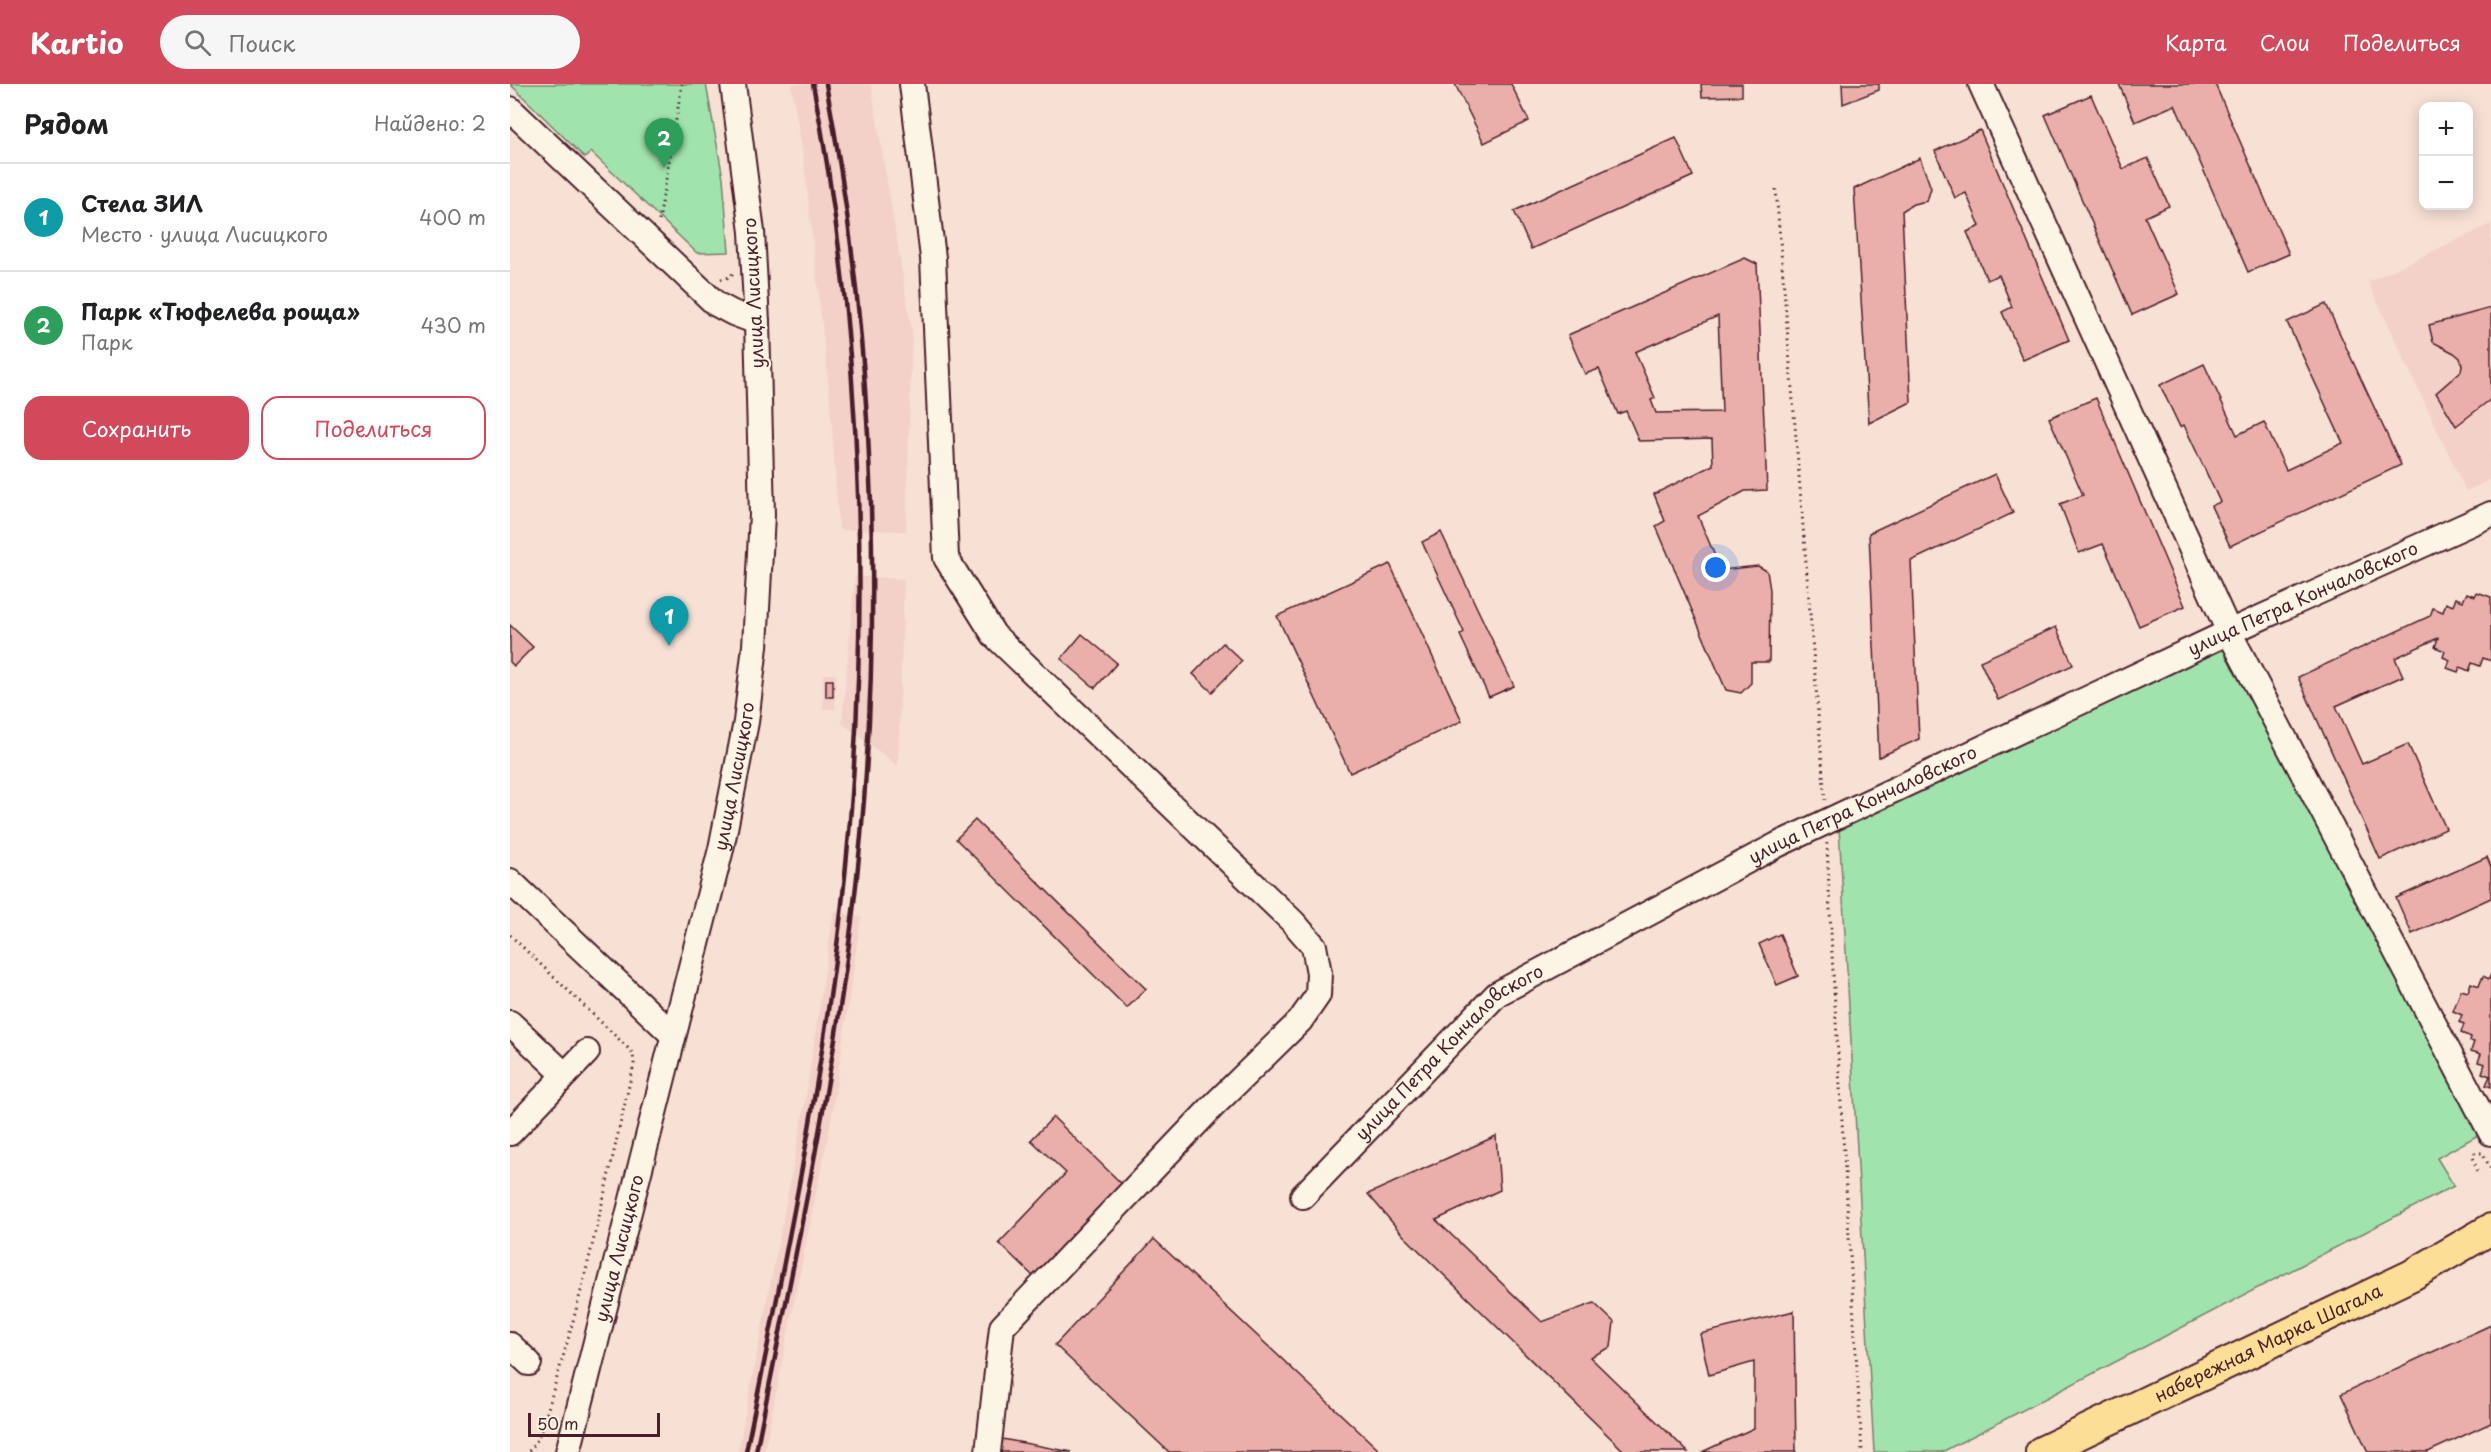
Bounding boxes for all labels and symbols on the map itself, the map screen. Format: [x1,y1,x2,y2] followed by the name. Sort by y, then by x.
[644,118,684,168] pin: 2
[735,217,770,369] street label: улица Лисицкого
[2183,534,2422,662] street label: улица Петра Кончаловского
[1701,553,1730,582] your location
[650,596,688,646] pin: 1
[706,700,760,853] street label: улица Лисицкого
[1743,738,1981,870] street label: улица Петра Кончаловского
[1348,957,1548,1146] street label: улица Петра Кончаловского
[587,1171,650,1325] street label: улица Лисицкого
[2149,1276,2387,1408] street label: набережная Марка Шагала
[528,1410,660,1438] scale bar

